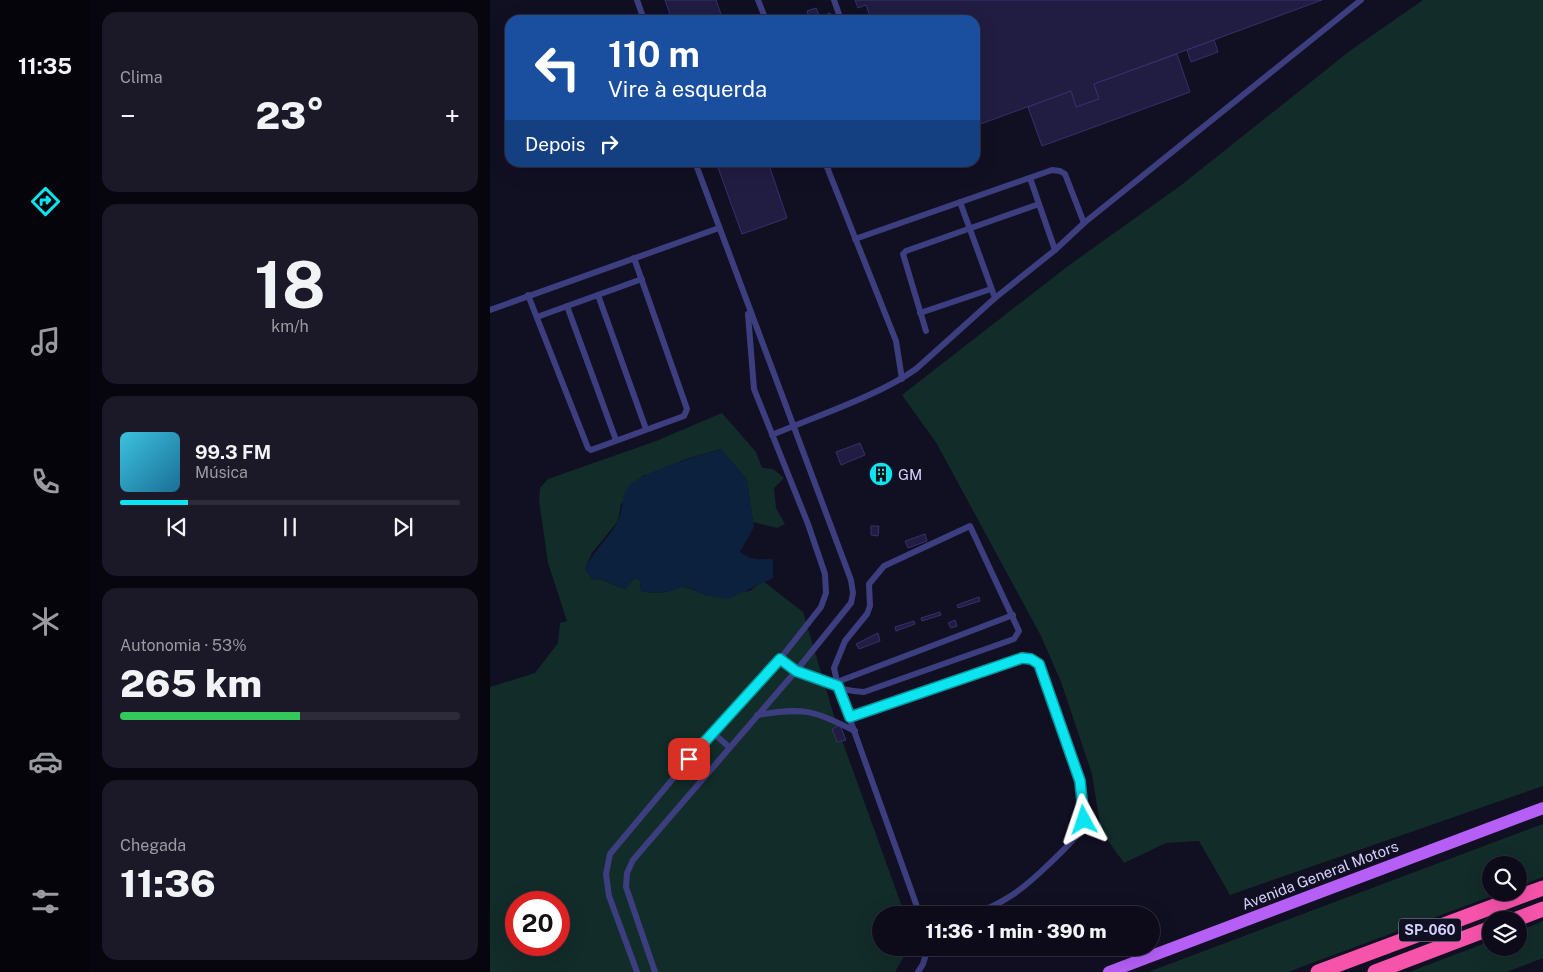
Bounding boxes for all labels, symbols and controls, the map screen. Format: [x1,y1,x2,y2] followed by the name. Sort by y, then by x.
[608,34,700,75] text: 110 m
[525,35,590,100] icon: left
[18,53,72,79] text: 11:35
[120,68,163,87] text: Clima
[608,76,767,102] text: Vire à esquerda
[256,93,324,138] text: 23°
[120,99,136,132] text: −
[444,99,460,132] text: +
[595,130,623,158] icon: right
[525,133,585,155] text: Depois
[28,184,63,219] icon: directions
[254,246,326,323] text: 18
[271,317,309,336] text: km/h
[28,324,63,359] icon: music
[195,441,271,463] text: 99.3 FM
[868,461,894,487] building icon: GM
[195,463,248,482] text: Música
[28,464,63,499] icon: phone
[898,466,922,483] place label: GM
[163,513,191,541] icon: previous
[276,513,304,541] icon: pause
[389,513,417,541] icon: next
[28,604,63,639] icon: climate
[120,636,247,655] text: Autonomia · 53%
[120,661,262,706] text: 265 km
[668,738,710,780] pin
[28,744,63,779] icon: car
[675,745,703,773] icon: arrive
[1057,793,1109,845] position arrow
[120,836,186,855] text: Chegada
[1239,837,1401,913] street label: Avenida General Motors
[1482,856,1527,956] map controls
[1482,856,1527,901] button: search
[120,861,216,906] text: 11:36
[28,884,63,919] icon: filters
[505,891,570,956] speed limit sign: 20
[1482,911,1527,956] button: layers
[1399,918,1461,942] road number: SP-060
[926,920,1106,942] text: 11:36 · 1 min · 390 m

